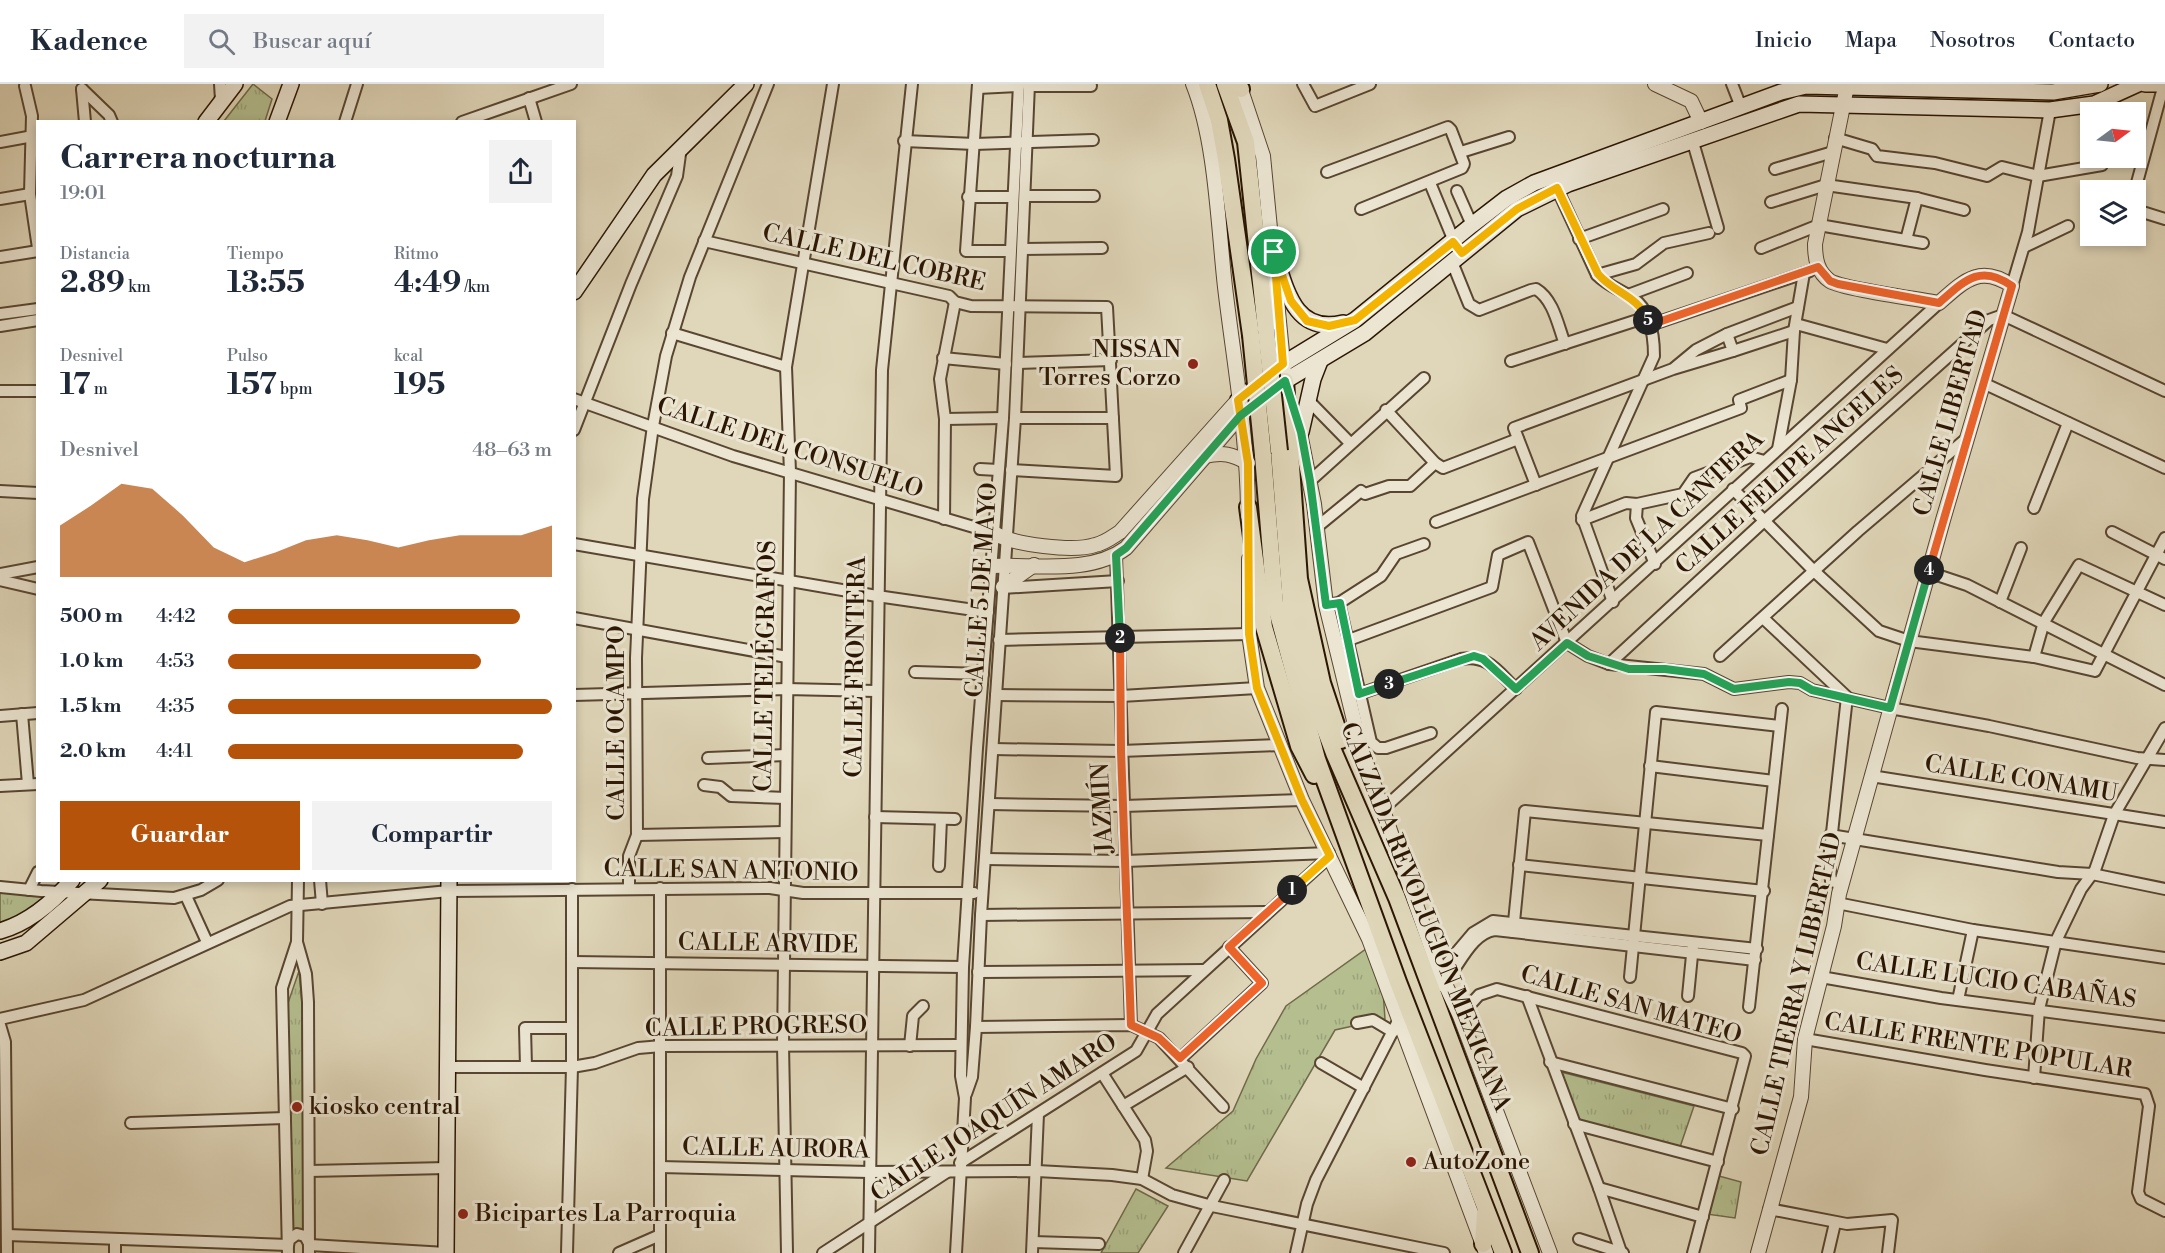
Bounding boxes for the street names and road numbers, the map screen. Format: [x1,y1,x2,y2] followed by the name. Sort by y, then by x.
[759,218,989,298] street label: CALLE DEL COBRE
[1907,306,1995,520] street label: CALLE LIBERTAD
[1670,361,1910,581] street label: CALLE FELIPE ANGELES
[653,391,927,505] street label: CALLE DEL CONSUELO
[1523,424,1771,658] street label: AVENIDA DE LA CANTERA
[960,481,1004,699] street label: CALLE 5 DE MAYO
[748,540,783,792] street label: CALLE TELÉGRAFOS
[839,555,873,778] street label: CALLE FRONTERA
[602,625,632,821] street label: CALLE OCAMPO
[1333,717,1519,1116] street label: CALZADA REVOLUCIÓN MEXICANA
[1922,749,2120,809] street label: CALLE CONAMU
[1085,762,1120,855] street label: JAZMÍN
[1745,829,1849,1159] street label: CALLE TIERRA Y LIBERTAD
[603,854,859,888] street label: CALLE SAN ANTONIO
[678,927,858,961] street label: CALLE ARVIDE
[1854,945,2138,1016] street label: CALLE LUCIO CABAÑAS
[1517,959,1745,1051] street label: CALLE SAN MATEO
[1822,1007,2135,1085] street label: CALLE FRENTE POPULAR
[645,1010,867,1044] street label: CALLE PROGRESO
[865,1026,1123,1209] street label: CALLE JOAQUÍN AMARO
[682,1132,871,1166] street label: CALLE AURORA

